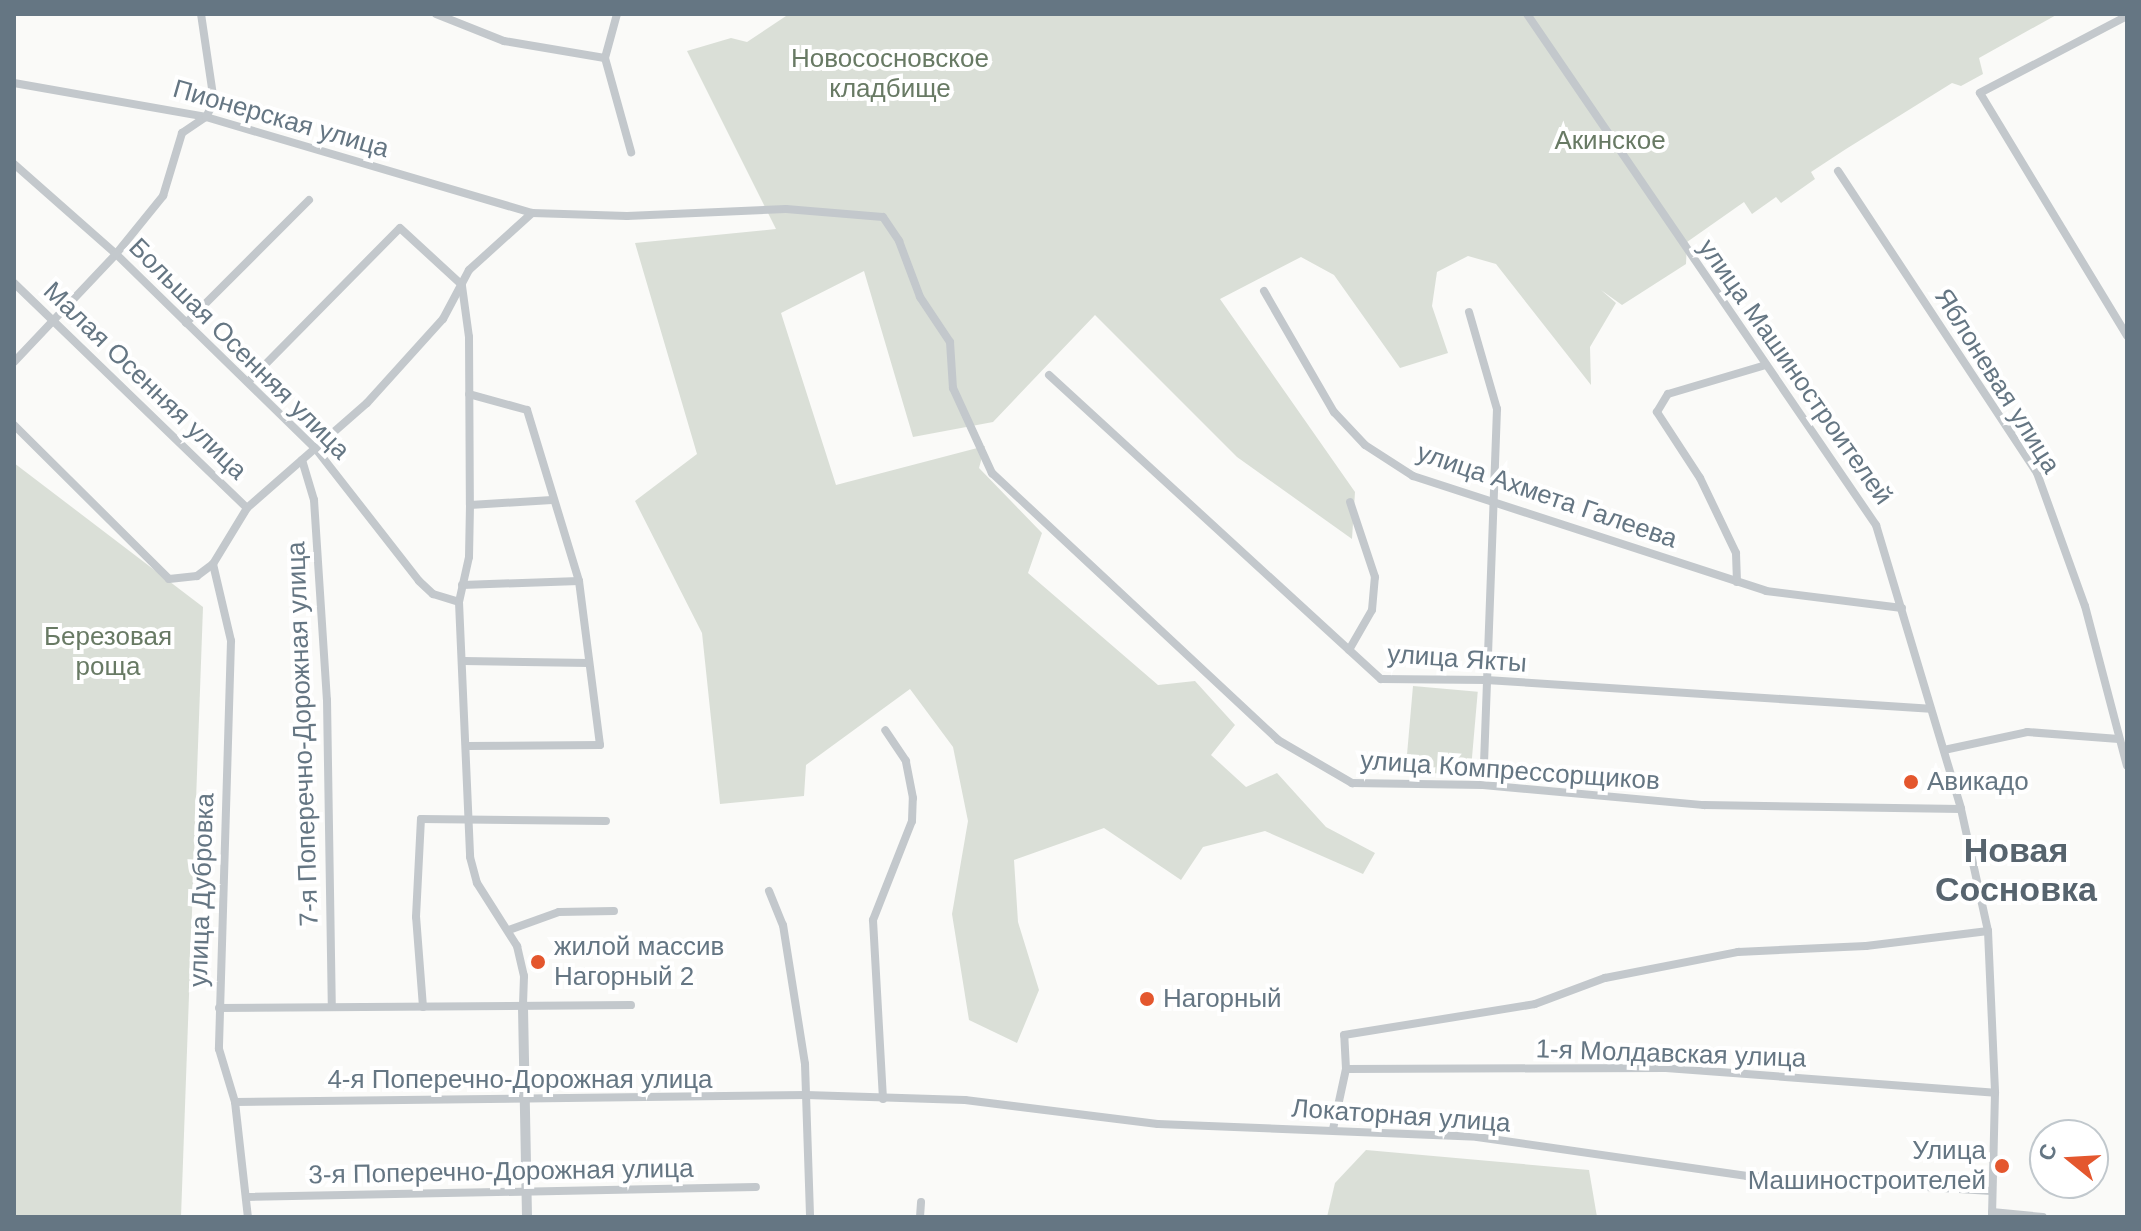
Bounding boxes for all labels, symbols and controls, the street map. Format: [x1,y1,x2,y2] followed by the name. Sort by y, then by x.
[791,43,989,104] park label: Новососновское кладбище
[169,73,393,165] street label: Пионерская улица
[1554,125,1666,157] park label: Акинское
[122,232,356,466] street label: Большая Осенняя улица
[1691,233,1899,511] street label: улица Машиностроителей
[37,276,253,486] street label: Малая Осенняя улица
[1928,283,2066,479] street label: Яблоневая улица
[1413,437,1681,555] street label: улица Ахмета Галеева
[281,541,325,927] street label: 7-я Поперечно-Дорожная улица
[44,621,172,682] park label: Березовая роща
[1386,639,1528,679] street label: улица Якты
[1359,745,1661,797] street label: улица Компрессорщиков
[1927,766,2029,798] place label: Авикадо
[1902,773,1920,791] marker: Авикадо
[183,792,221,988] street label: улица Дубровка
[1935,830,2097,910] district label: Новая Сосновка
[554,931,724,992] place label: жилой массив Нагорный 2
[529,953,547,971] marker: жилой массив Нагорный 2
[1163,983,1282,1015] place label: Нагорный
[1138,990,1156,1008] marker: Нагорный
[1535,1034,1807,1074] street label: 1-я Молдавская улица
[327,1064,713,1096] street label: 4-я Поперечно-Дорожная улица
[1290,1093,1512,1139] street label: Локаторная улица
[2029,1119,2109,1199] north arrow
[1748,1135,1986,1196] place label: Улица Машиностроителей
[2033,1141,2062,1163] text: С
[308,1153,694,1191] street label: 3-я Поперечно-Дорожная улица
[1993,1157,2011,1175] marker: Улица Машиностроителей

